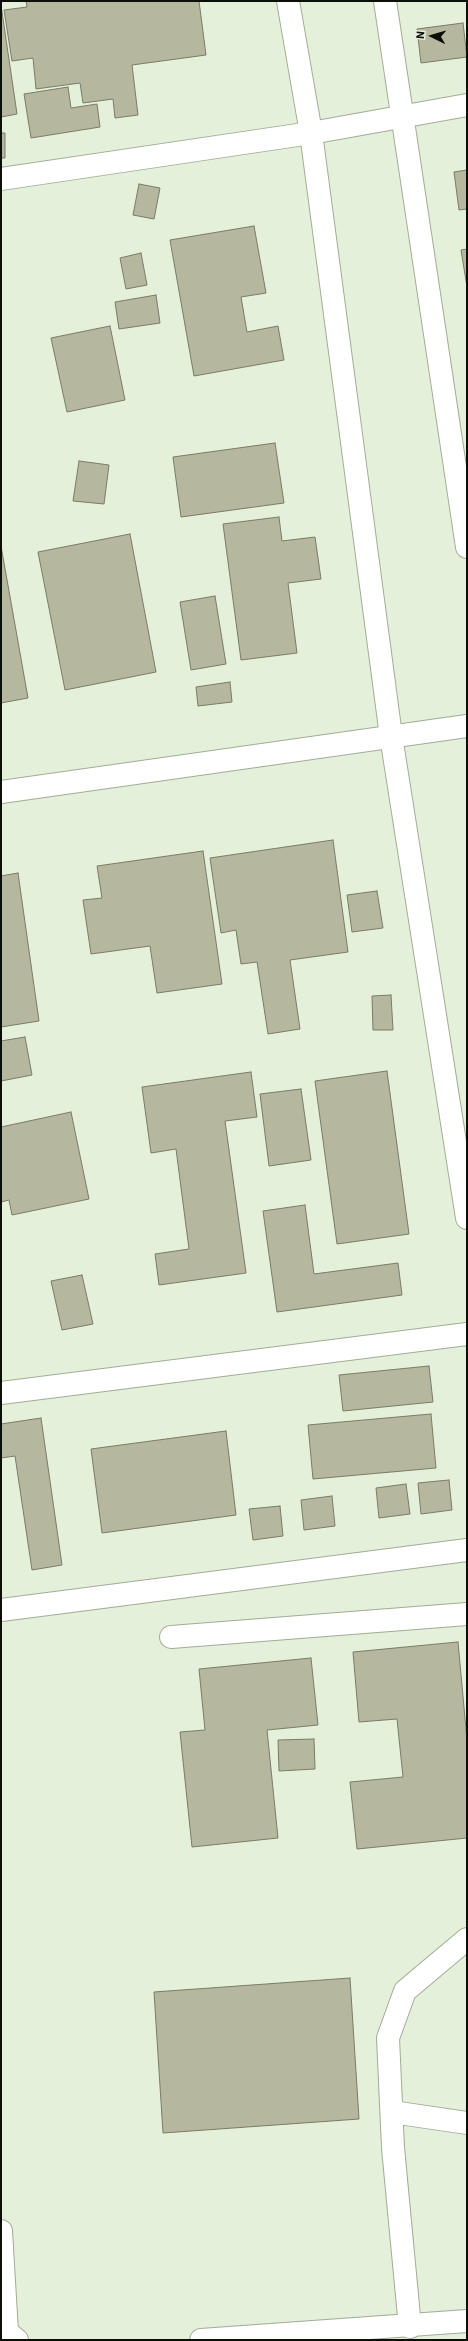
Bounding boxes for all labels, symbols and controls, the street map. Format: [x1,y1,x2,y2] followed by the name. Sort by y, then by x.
[412,16,452,56] north arrow
[413,30,427,40] text: N

